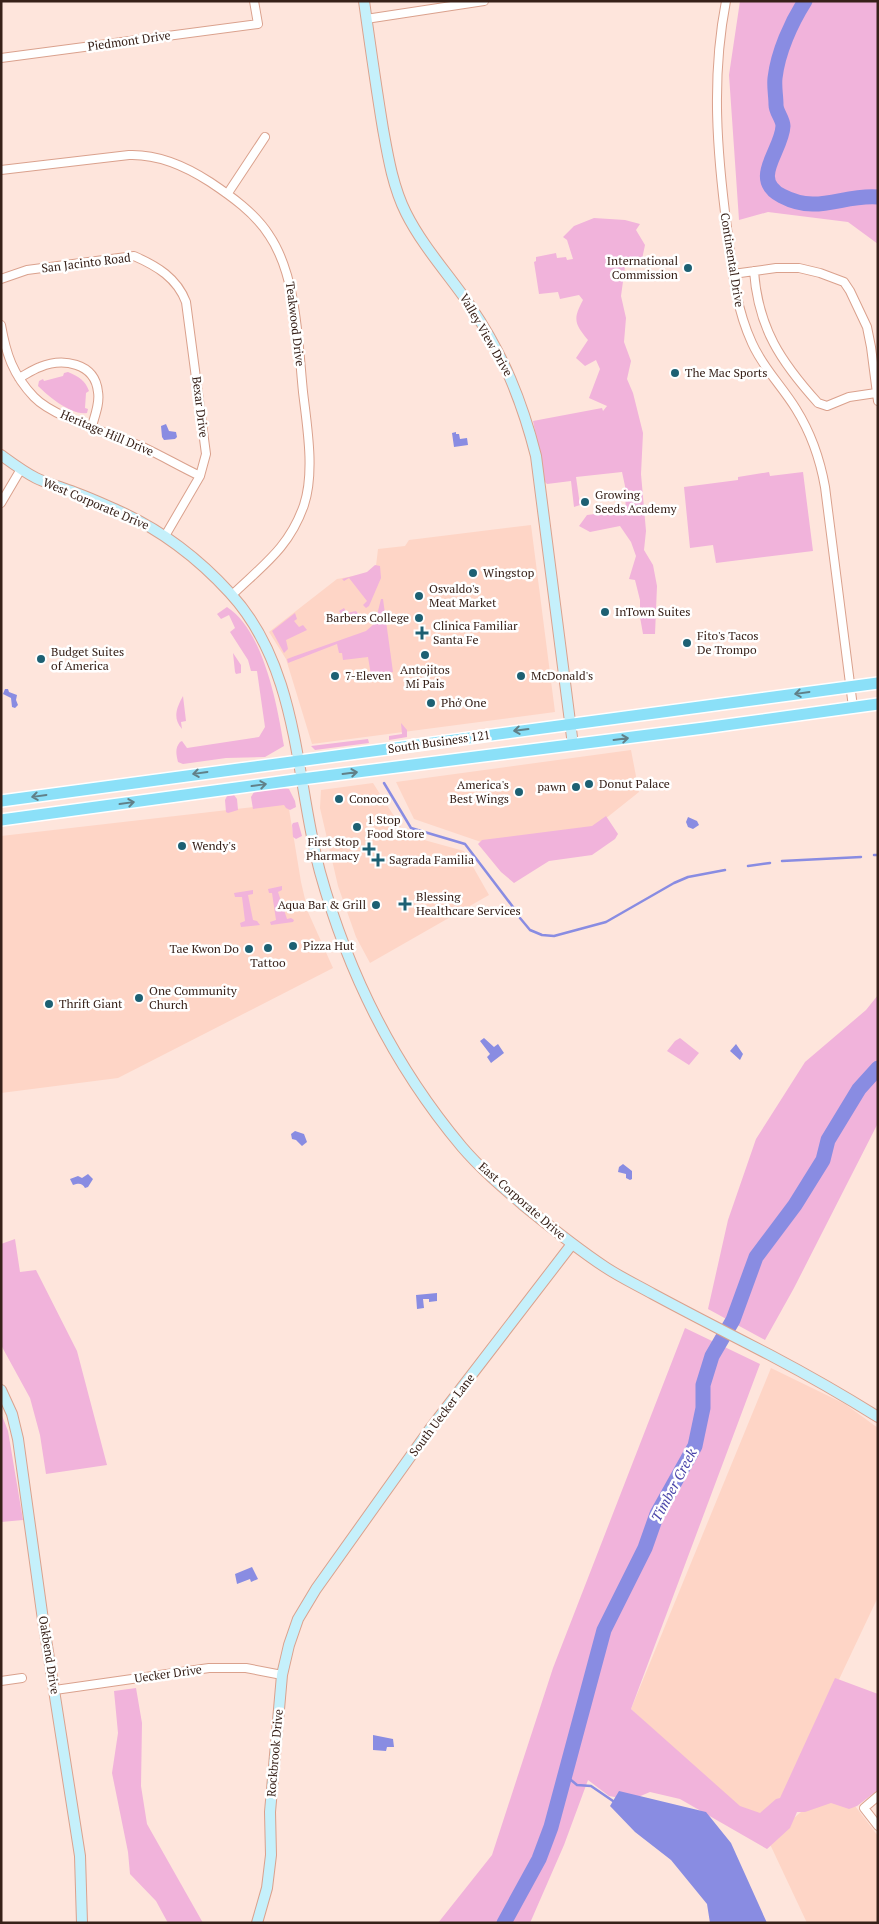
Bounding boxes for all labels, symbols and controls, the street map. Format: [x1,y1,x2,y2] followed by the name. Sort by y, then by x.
[87,27,171,54] street label: Piedmont Drive
[718,212,747,308] street label: Continental Drive
[40,250,132,275] street label: San Jacinto Road
[607,253,678,282] place label: International Commission
[682,262,694,274] marker: International Commission
[283,281,308,367] street label: Teakwood Drive
[457,291,516,379] street label: Valley View Drive
[685,365,768,380] place label: The Mac Sports
[669,367,681,379] marker: The Mac Sports
[189,375,212,438] street label: Bexar Drive
[58,406,156,459] street label: Heritage Hill Drive
[41,474,152,533] street label: West Corporate Drive
[595,487,678,516] place label: Growing Seeds Academy
[579,496,591,508] marker: Growing Seeds Academy
[483,565,535,580] place label: Wingstop
[467,567,479,579] marker: Wingstop
[429,581,497,610] place label: Osvaldo's Meat Market
[413,590,425,602] marker: Osvaldo's Meat Market
[615,604,690,619] place label: InTown Suites
[599,606,611,618] marker: InTown Suites
[326,610,409,625] place label: Barbers College
[413,612,425,624] marker: Barbers College
[433,618,518,647] place label: Clinica Familiar Santa Fe
[415,626,429,640] marker: Clinica Familiar Santa Fe
[697,628,759,657] place label: Fito's Tacos De Trompo
[681,637,693,649] marker: Fito's Tacos De Trompo
[51,644,124,673] place label: Budget Suites of America
[419,649,431,661] marker: Antojitos Mi Pais
[35,653,47,665] marker: Budget Suites of America
[400,662,450,691] place label: Antojitos Mi Pais
[345,668,391,683] place label: 7-Eleven
[531,668,593,683] place label: McDonald's
[329,670,341,682] marker: 7-Eleven
[515,670,527,682] marker: McDonald's
[795,688,811,698] one-way arrow
[441,695,487,710] place label: Phở One
[425,697,437,709] marker: Phở One
[514,725,530,735] one-way arrow
[387,727,491,756] street label: South Business 121
[613,734,629,744] one-way arrow
[342,768,358,778] one-way arrow
[192,769,208,779] one-way arrow
[599,776,670,791] place label: Donut Palace
[450,777,509,806] place label: America's Best Wings
[583,778,595,790] marker: Donut Palace
[250,779,266,789] one-way arrow
[537,779,566,794] place label: pawn
[570,781,582,793] marker: pawn
[513,786,525,798] marker: America's Best Wings
[31,791,47,801] one-way arrow
[349,791,389,806] place label: Conoco
[333,793,345,805] marker: Conoco
[119,798,135,808] one-way arrow
[367,812,425,841] place label: 1 Stop Food Store
[351,821,363,833] marker: 1 Stop Food Store
[306,834,360,863] place label: First Stop Pharmacy
[192,838,236,853] place label: Wendy's
[176,840,188,852] marker: Wendy's
[363,843,375,855] marker: First Stop Pharmacy
[389,852,474,867] place label: Sagrada Familia
[371,853,385,867] marker: Sagrada Familia
[416,889,521,918] place label: Blessing Healthcare Services
[278,897,366,912] place label: Aqua Bar & Grill
[398,897,412,911] marker: Blessing Healthcare Services
[370,899,382,911] marker: Aqua Bar & Grill
[303,938,355,953] place label: Pizza Hut
[287,940,299,952] marker: Pizza Hut
[169,941,239,956] place label: Tae Kwon Do
[262,942,274,954] marker: Tattoo
[243,943,255,955] marker: Tae Kwon Do
[250,955,286,970] place label: Tattoo
[149,983,238,1012] place label: One Community Church
[133,992,145,1004] marker: One Community Church
[59,996,123,1011] place label: Thrift Giant
[43,998,55,1010] marker: Thrift Giant
[476,1159,569,1243] street label: East Corporate Drive
[406,1370,478,1459] street label: South Uecker Lane
[646,1445,701,1525] water label: Timber Creek
[36,1615,63,1695] street label: Oakbend Drive
[133,1661,203,1686] street label: Uecker Drive
[263,1708,286,1797] street label: Rockbrook Drive

